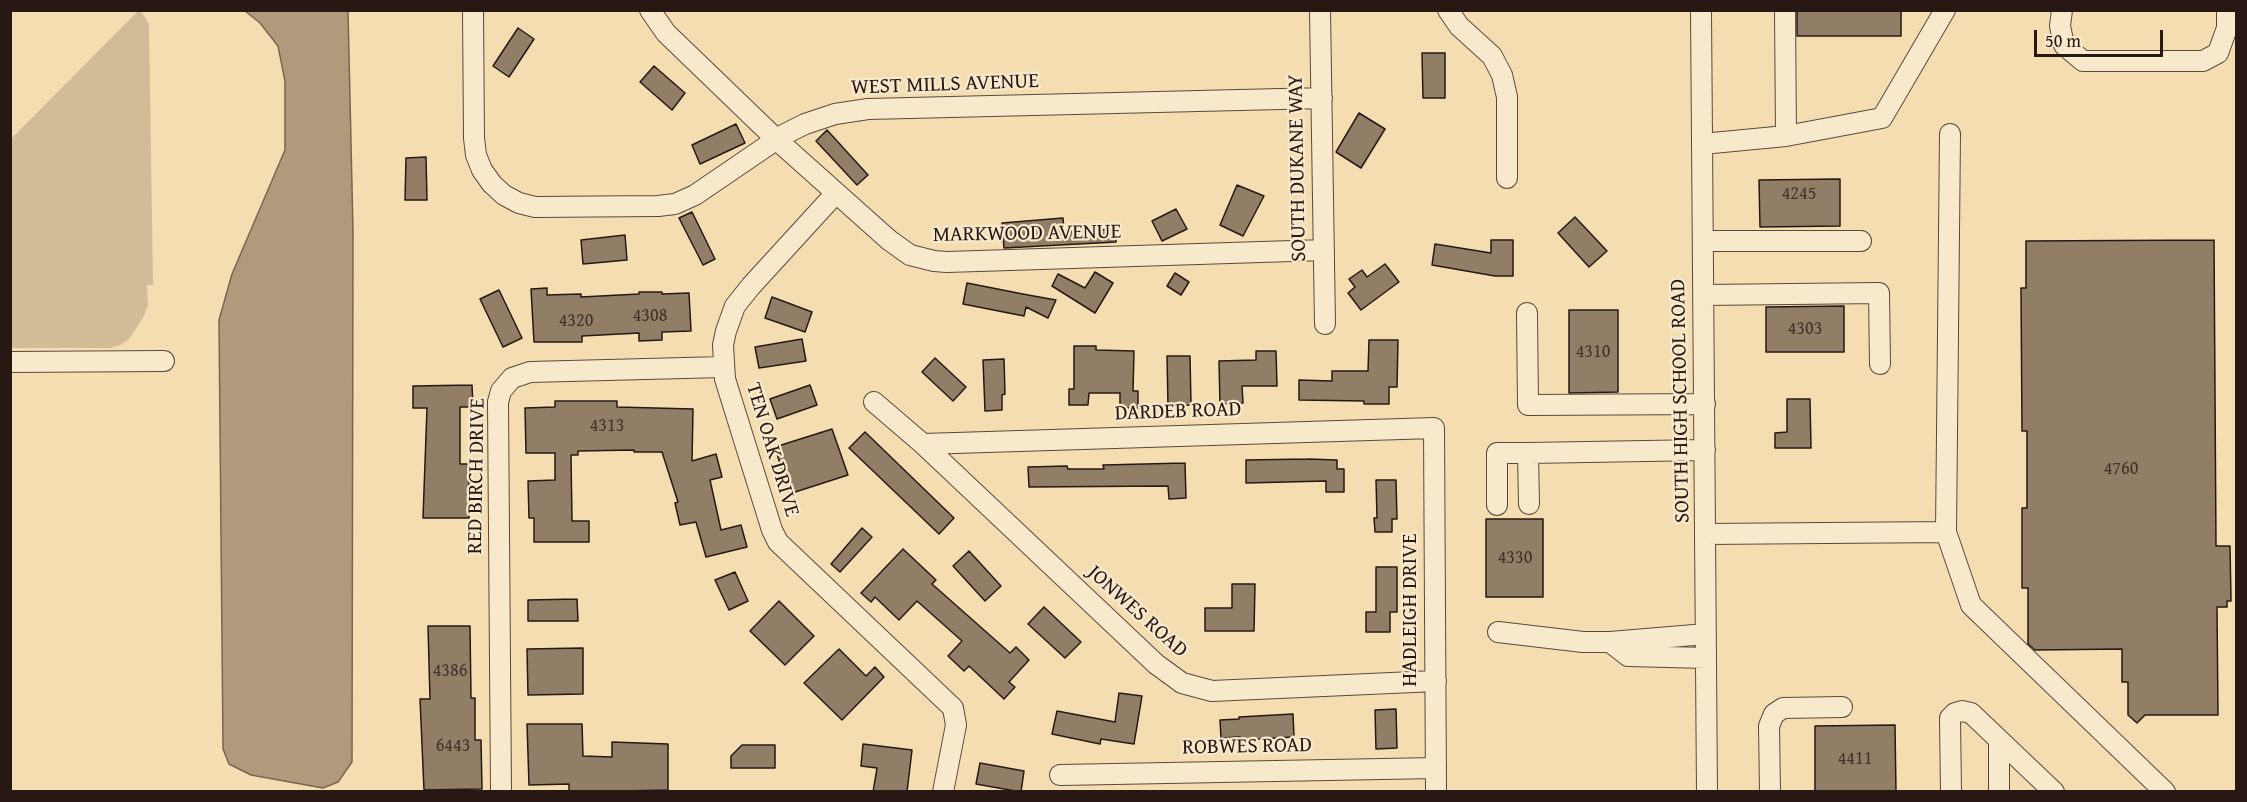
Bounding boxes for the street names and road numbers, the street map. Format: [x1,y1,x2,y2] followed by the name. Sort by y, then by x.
[851,69,1039,101] street label: WEST MILLS AVENUE
[1284,74,1312,262] street label: SOUTH DUKANE WAY
[933,220,1121,248] street label: MARKWOOD AVENUE
[1666,279,1696,523] street label: SOUTH HIGH SCHOOL ROAD
[740,380,804,520] street label: TEN OAK DRIVE
[1114,397,1242,427] street label: DARDEB ROAD
[463,398,491,554] street label: RED BIRCH DRIVE
[1398,533,1424,687] street label: HADLEIGH DRIVE
[1082,560,1192,664] street label: JONWES ROAD
[1182,733,1312,761] street label: ROBWES ROAD

